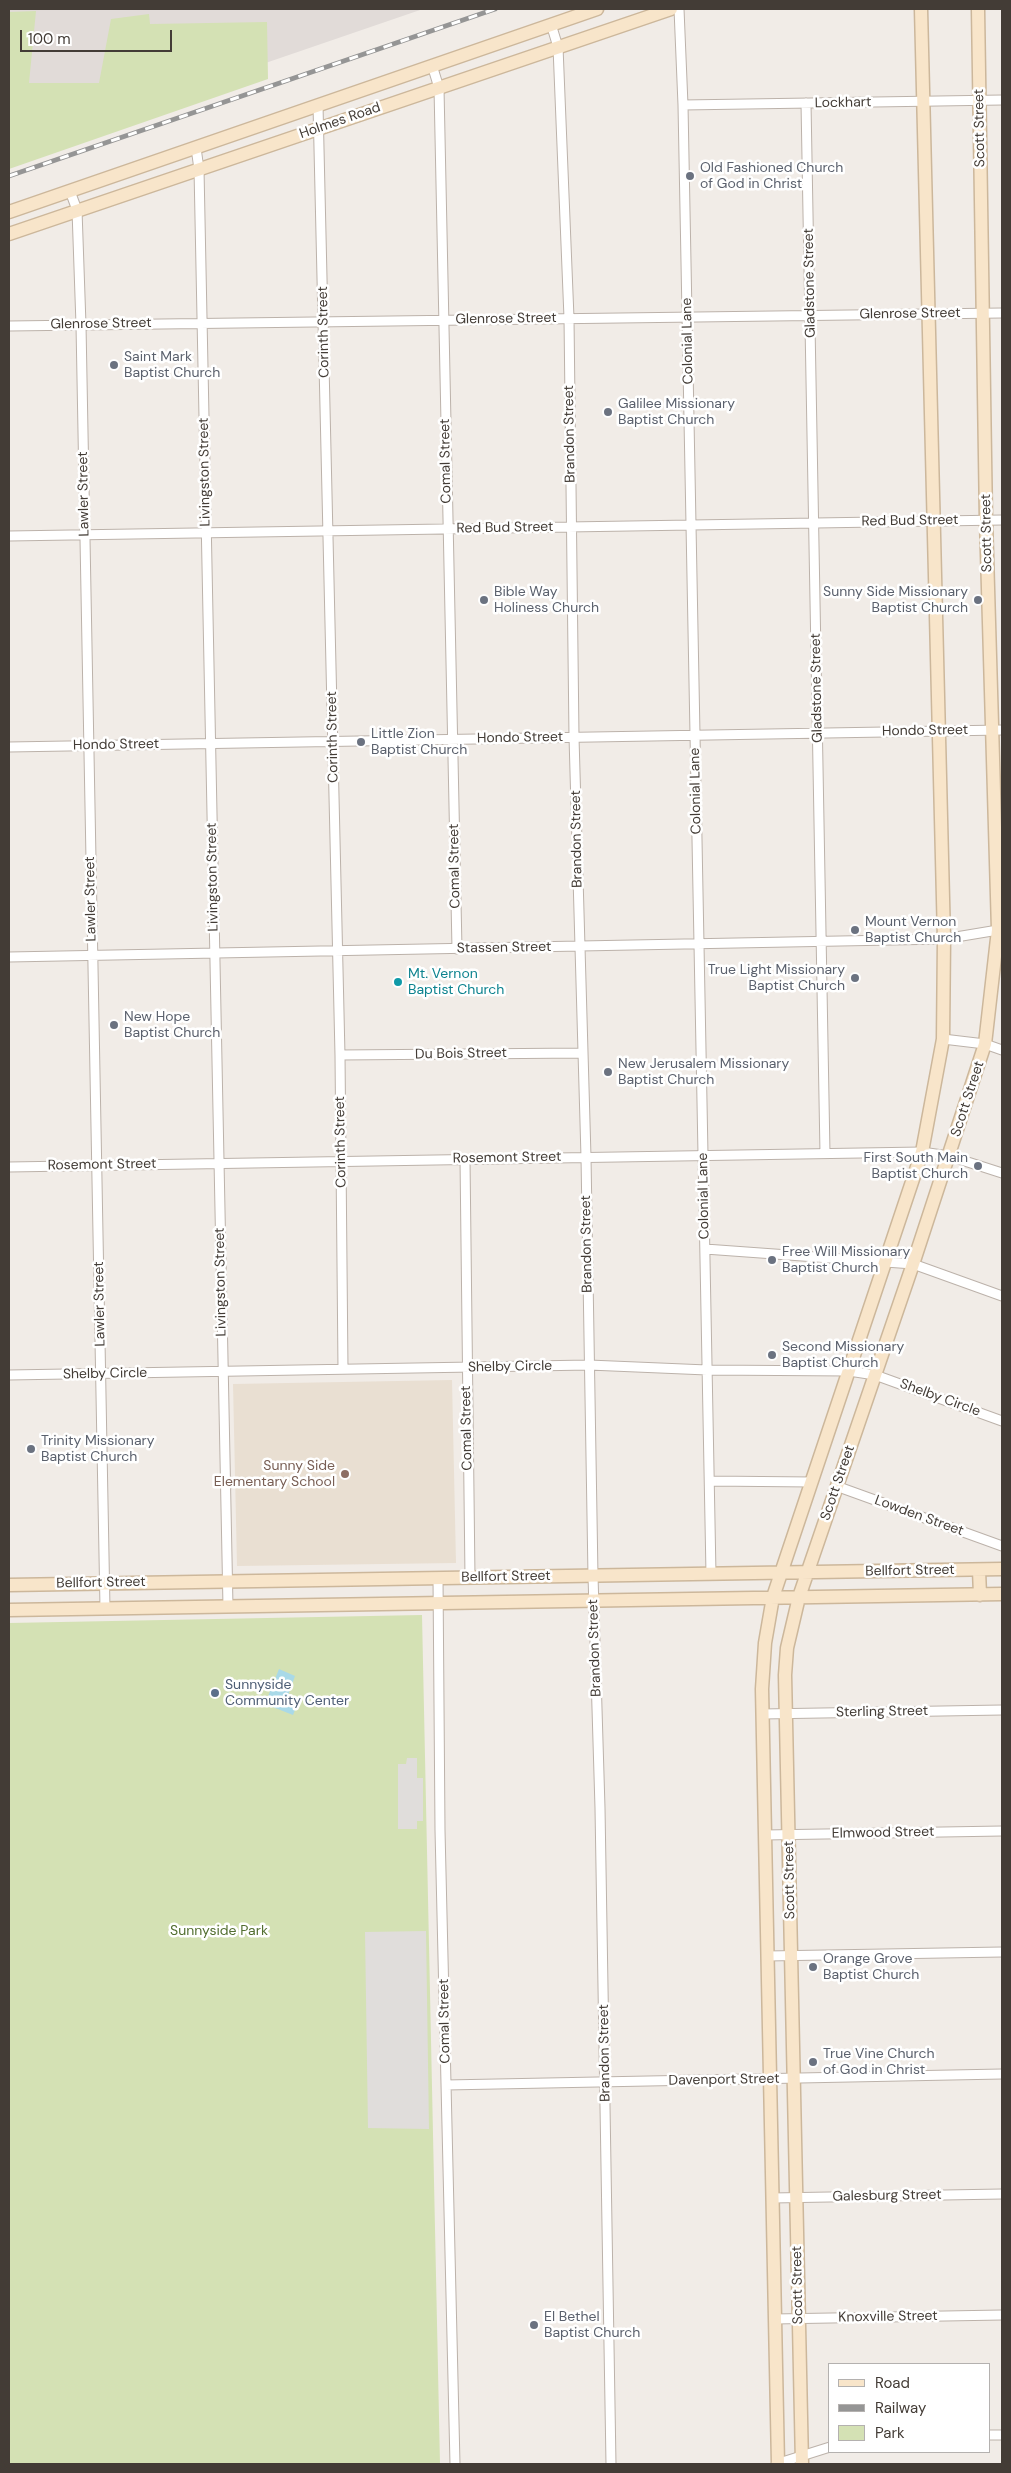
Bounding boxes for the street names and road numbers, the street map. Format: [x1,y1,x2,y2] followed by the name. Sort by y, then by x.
[971,89,989,167] street label: Scott Street
[814,94,872,112] street label: Lockhart
[297,99,383,143] street label: Holmes Road
[801,228,819,338] street label: Gladstone Street
[315,286,333,378] street label: Corinth Street
[679,298,697,384] street label: Colonial Lane
[859,305,961,323] street label: Glenrose Street
[455,310,557,328] street label: Glenrose Street
[50,315,152,333] street label: Glenrose Street
[561,385,579,483] street label: Brandon Street
[196,417,214,527] street label: Livingston Street
[437,418,455,504] street label: Comal Street
[75,451,93,537] street label: Lawler Street
[978,494,996,572] street label: Scott Street
[861,512,959,530] street label: Red Bud Street
[456,519,554,537] street label: Red Bud Street
[808,633,826,743] street label: Gladstone Street
[324,691,342,783] street label: Corinth Street
[882,722,968,740] street label: Hondo Street
[477,729,563,747] street label: Hondo Street
[73,736,159,754] street label: Hondo Street
[687,748,705,834] street label: Colonial Lane
[568,790,586,888] street label: Brandon Street
[204,822,222,932] street label: Livingston Street
[446,823,464,909] street label: Comal Street
[82,856,100,942] street label: Lawler Street
[457,939,551,957] street label: Stassen Street
[415,1045,507,1063] street label: Du Bois Street
[948,1059,988,1139] street label: Scott Street
[332,1096,350,1188] street label: Corinth Street
[452,1149,562,1167] street label: Rosemont Street
[695,1153,713,1239] street label: Colonial Lane
[47,1156,157,1174] street label: Rosemont Street
[578,1195,596,1293] street label: Brandon Street
[212,1227,230,1337] street label: Livingston Street
[91,1261,109,1347] street label: Lawler Street
[468,1358,552,1376] street label: Shelby Circle
[63,1365,147,1383] street label: Shelby Circle
[897,1376,983,1420] street label: Shelby Circle
[458,1385,476,1471] street label: Comal Street
[817,1443,859,1523] street label: Scott Street
[872,1492,966,1540] street label: Lowden Street
[865,1562,955,1580] street label: Bellfort Street
[461,1568,551,1586] street label: Bellfort Street
[56,1574,146,1592] street label: Bellfort Street
[585,1599,605,1697] street label: Brandon Street
[836,1703,928,1721] street label: Sterling Street
[832,1824,934,1842] street label: Elmwood Street
[781,1841,799,1919] street label: Scott Street
[436,1978,454,2064] street label: Comal Street
[596,2004,614,2102] street label: Brandon Street
[668,2071,780,2089] street label: Davenport Street
[832,2187,942,2205] street label: Galesburg Street
[789,2246,807,2324] street label: Scott Street
[838,2308,938,2326] street label: Knoxville Street

